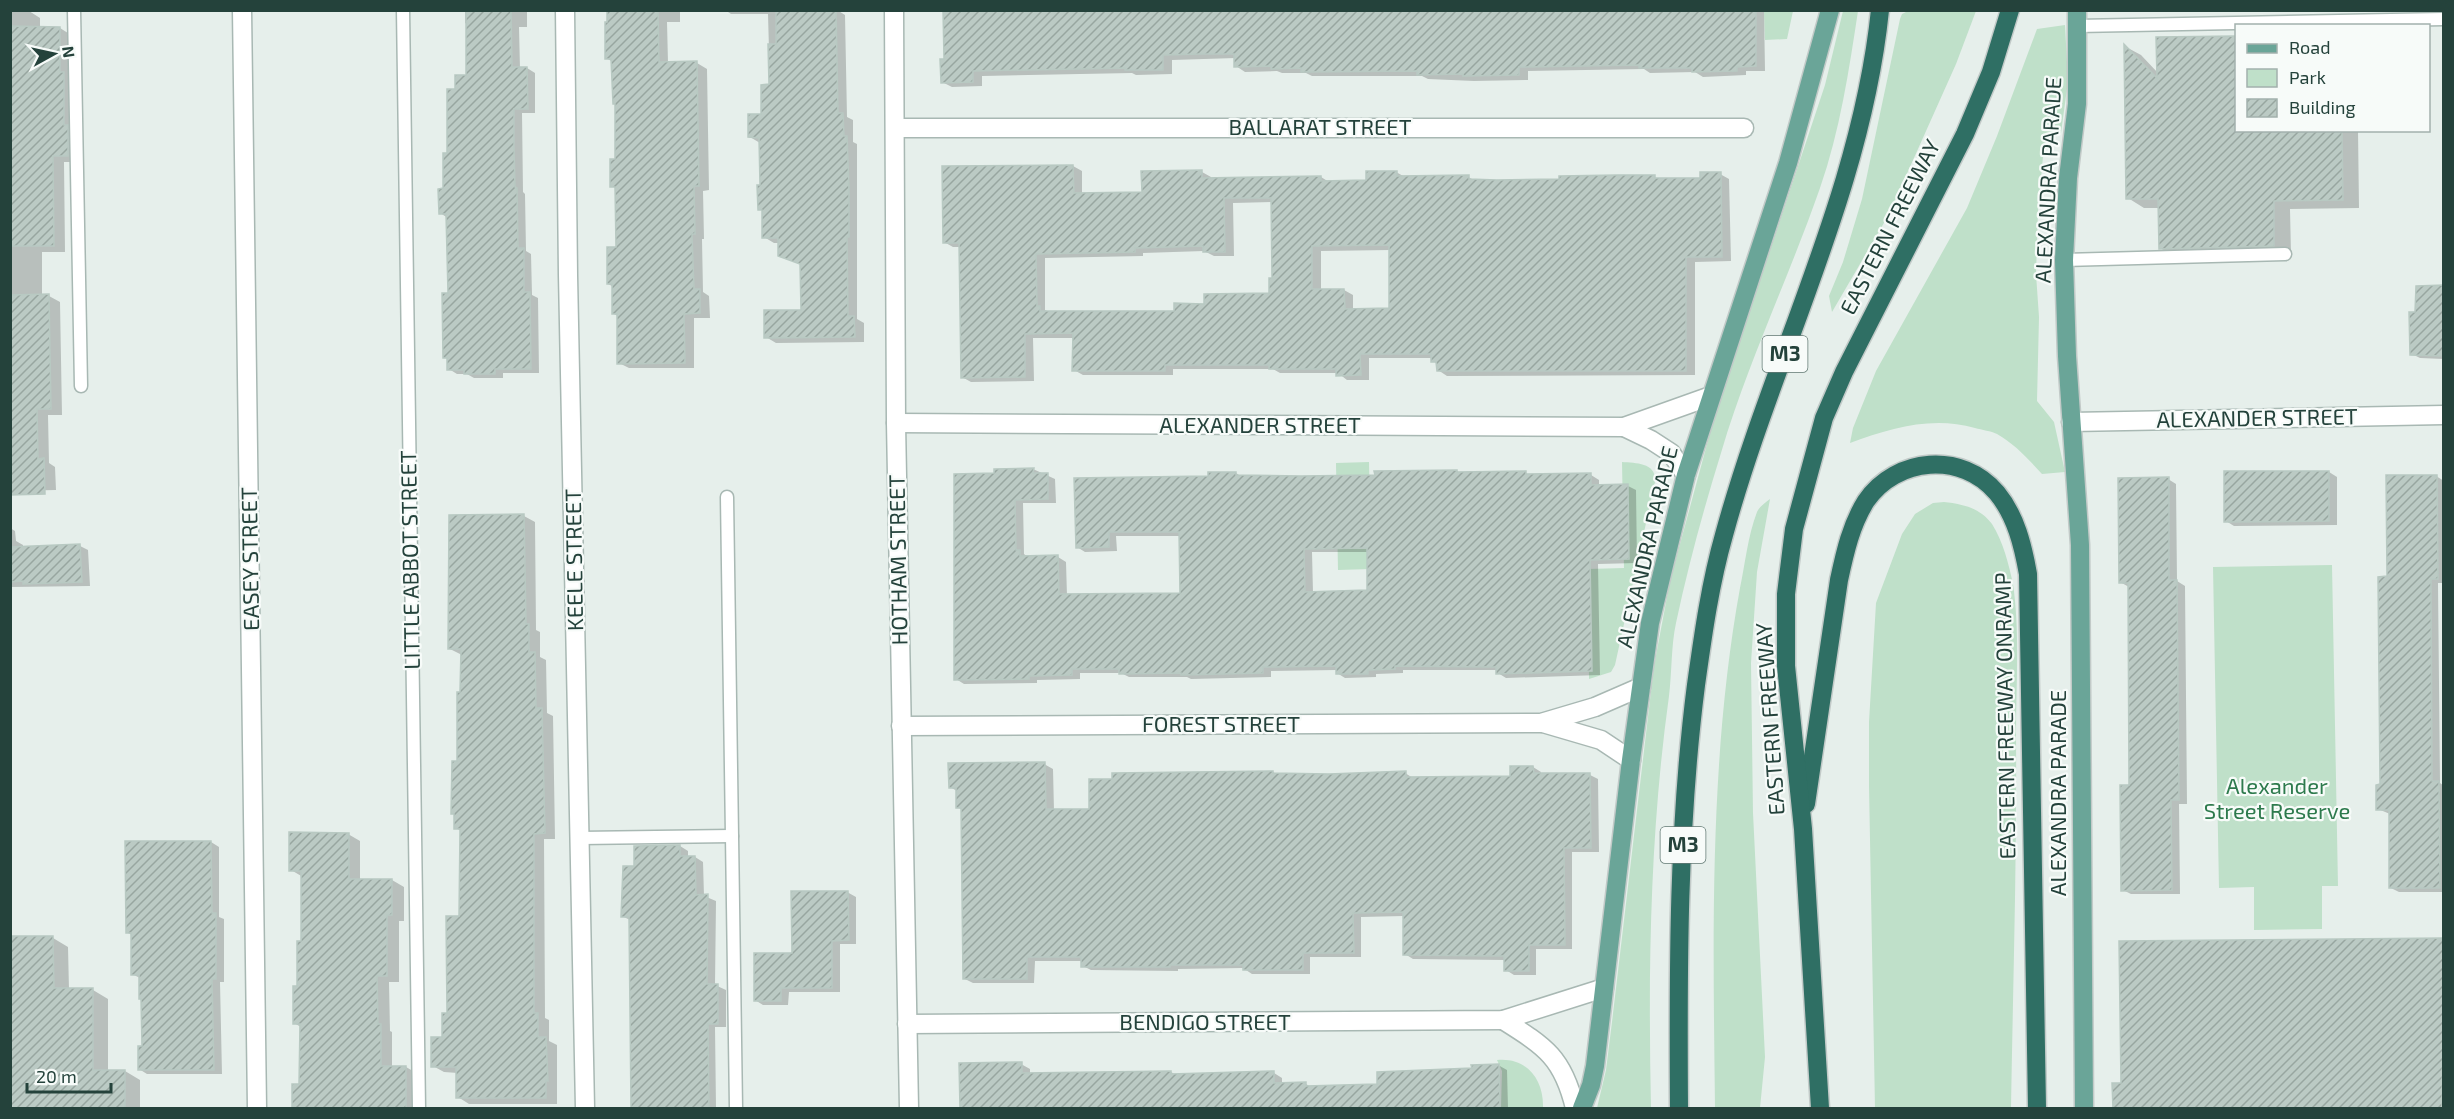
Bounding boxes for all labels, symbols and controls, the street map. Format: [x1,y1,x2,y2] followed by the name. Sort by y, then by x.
[24,24,84,84] north arrow
[2235,24,2430,132] legend
[2289,36,2330,58] text: Road
[59,45,80,59] text: N
[2289,66,2326,88] text: Park
[2029,76,2065,284] street label: ALEXANDRA PARADE
[2289,96,2356,118] text: Building
[1229,113,1412,139] street label: BALLARAT STREET
[1834,134,1945,318] street label: EASTERN FREEWAY
[1762,336,1808,372] road number: M3
[2156,402,2358,432] street label: ALEXANDER STREET
[1159,411,1361,437] street label: ALEXANDER STREET
[1610,443,1682,650] street label: ALEXANDRA PARADE
[394,450,424,670] street label: LITTLE ABBOT STREET
[883,474,911,646] street label: HOTHAM STREET
[235,487,263,631] street label: EASEY STREET
[559,489,587,631] street label: KEELE STREET
[1988,572,2020,860] street label: EASTERN FREEWAY ONRAMP
[1749,621,1789,816] street label: EASTERN FREEWAY
[2044,690,2070,896] street label: ALEXANDRA PARADE
[1142,710,1300,736] street label: FOREST STREET
[2204,772,2350,823] park label: Alexander Street Reserve
[1660,827,1706,863] road number: M3
[1119,1008,1291,1034] street label: BENDIGO STREET
[27,1056,111,1094] scale bar
[36,1065,77,1087] text: 20 m

